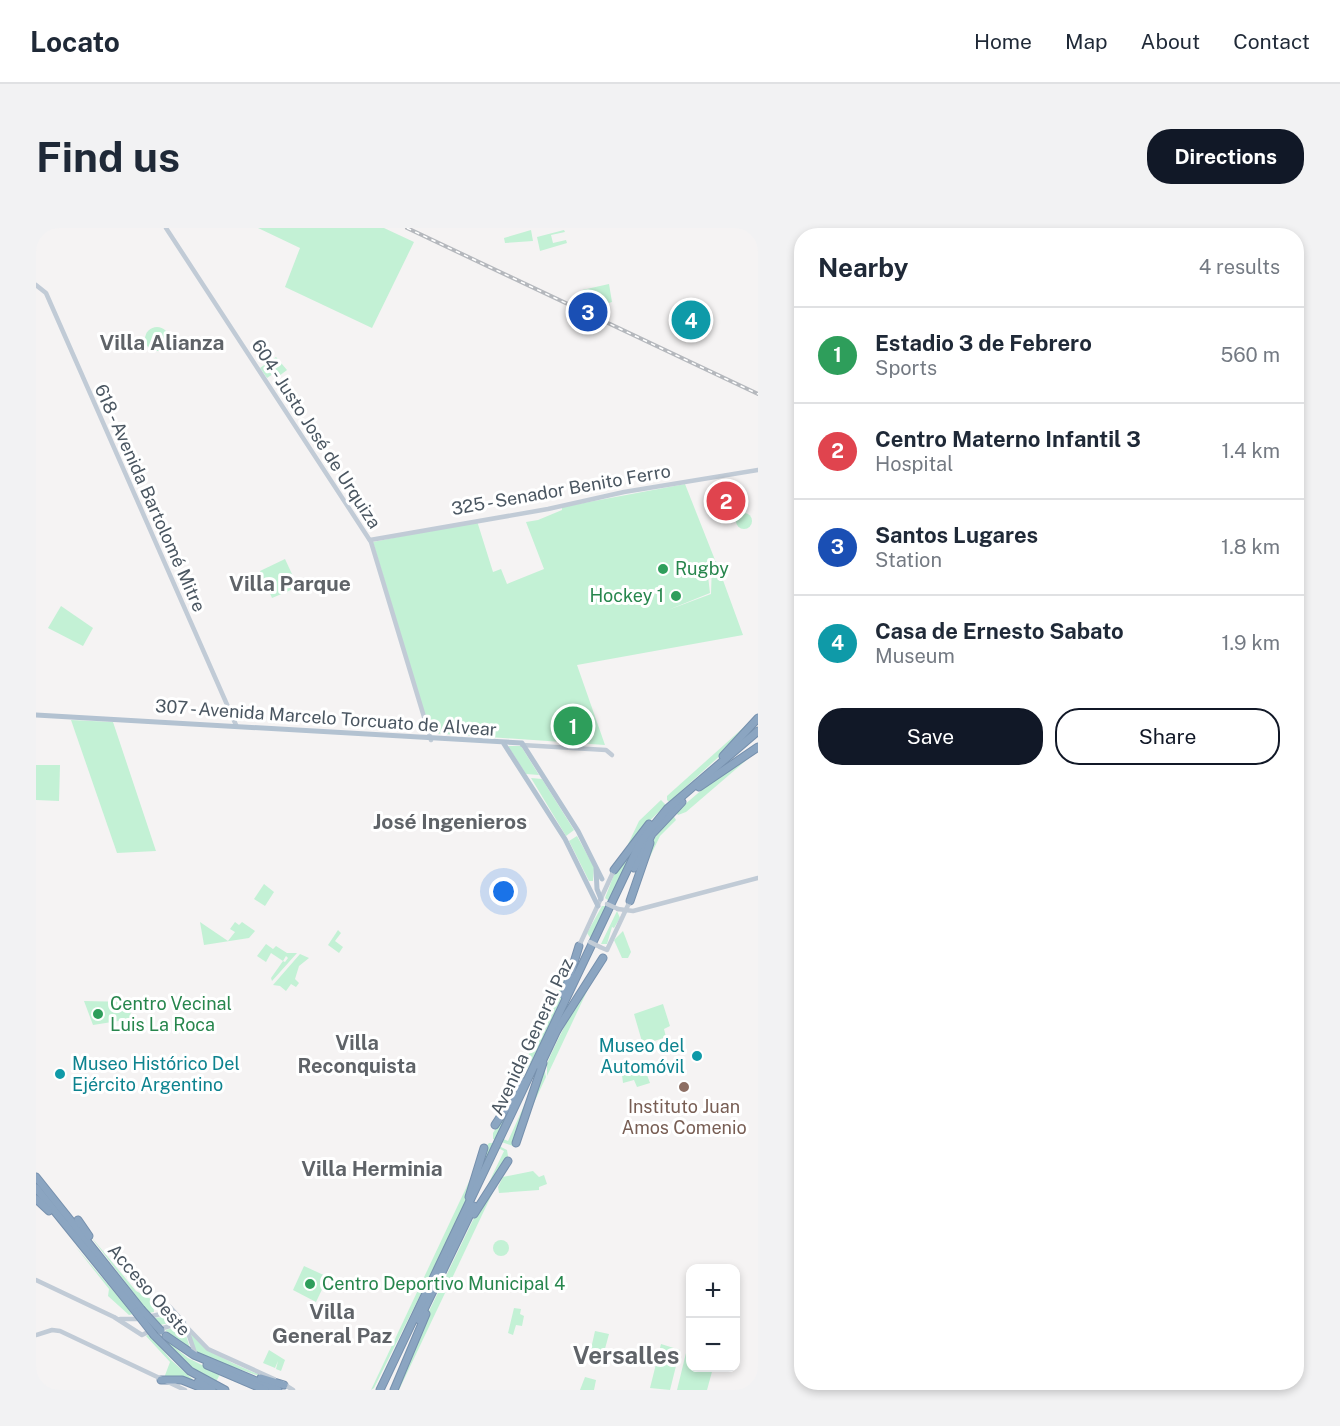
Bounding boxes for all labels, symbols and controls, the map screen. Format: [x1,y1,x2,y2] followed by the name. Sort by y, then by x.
[30,25,120,58] text: Locato
[974,29,1032,54] text: Home
[1065,29,1108,54] text: Map
[1141,29,1200,54] text: About
[1233,29,1310,54] text: Contact
[1147,129,1304,184] button: Directions
[36,132,180,181] text: Find us
[818,252,908,283] text: Nearby
[1199,255,1280,279] text: 4 results
[568,290,608,334] pin: 3
[672,298,710,343] pin: 4
[100,330,224,355] district label: Villa Alianza
[875,330,1092,356] text: Estadio 3 de Febrero
[247,335,385,532] street label: 604 - Justo José de Urquiza
[833,343,842,367] text: 1
[1220,343,1280,367] text: 560 m
[875,356,937,380] text: Sports
[91,381,210,615] street label: 618 - Avenida Bartolomé Mitre
[875,426,1141,452] text: Centro Materno Infantil 3
[831,439,844,463] text: 2
[1222,439,1280,463] text: 1.4 km
[875,452,953,476] text: Hospital
[450,460,672,519] street label: 325 - Senador Benito Ferro
[706,478,746,524] pin: 2
[875,522,1038,548] text: Santos Lugares
[831,535,844,559] text: 3
[1221,535,1280,559] text: 1.8 km
[875,548,942,572] text: Station
[675,558,729,579] place label: Rugby
[656,562,670,576] marker: Rugby
[229,571,351,596] district label: Villa Parque
[589,585,664,606] place label: Hockey 1
[669,589,683,603] marker: Hockey 1
[875,618,1124,644] text: Casa de Ernesto Sabato
[831,631,844,655] text: 4
[1221,631,1280,655] text: 1.9 km
[875,644,955,668] text: Museum
[155,695,498,740] street label: 307 - Avenida Marcelo Torcuato de Alvear
[554,704,592,748] pin: 1
[818,708,1043,765] button: Save
[1055,708,1280,765] button: Share
[373,809,527,834] district label: José Ingenieros
[489,877,518,906] your location
[486,955,577,1119] street label: Avenida General Paz
[110,993,232,1035] place label: Centro Vecinal Luis La Roca
[91,1007,105,1021] marker: Centro Vecinal Luis La Roca
[298,1031,416,1078] district label: Villa Reconquista
[599,1035,685,1077] place label: Museo del Automóvil
[690,1049,704,1063] marker: Museo del Automóvil
[72,1053,240,1095] place label: Museo Histórico Del Ejército Argentino
[53,1067,67,1081] marker: Museo Histórico Del Ejército Argentino
[677,1080,691,1094] marker: Instituto Juan Amos Comenio
[621,1096,747,1138] place label: Instituto Juan Amos Comenio
[301,1156,443,1181] district label: Villa Herminia
[104,1239,195,1340] street label: Acceso Oeste
[686,1264,740,1372] map controls
[686,1264,740,1318] button: +
[322,1273,565,1294] place label: Centro Deportivo Municipal 4
[303,1277,317,1291] marker: Centro Deportivo Municipal 4
[272,1299,392,1348] district label: Villa General Paz
[686,1318,740,1372] button: −
[573,1341,679,1369] district label: Versalles

